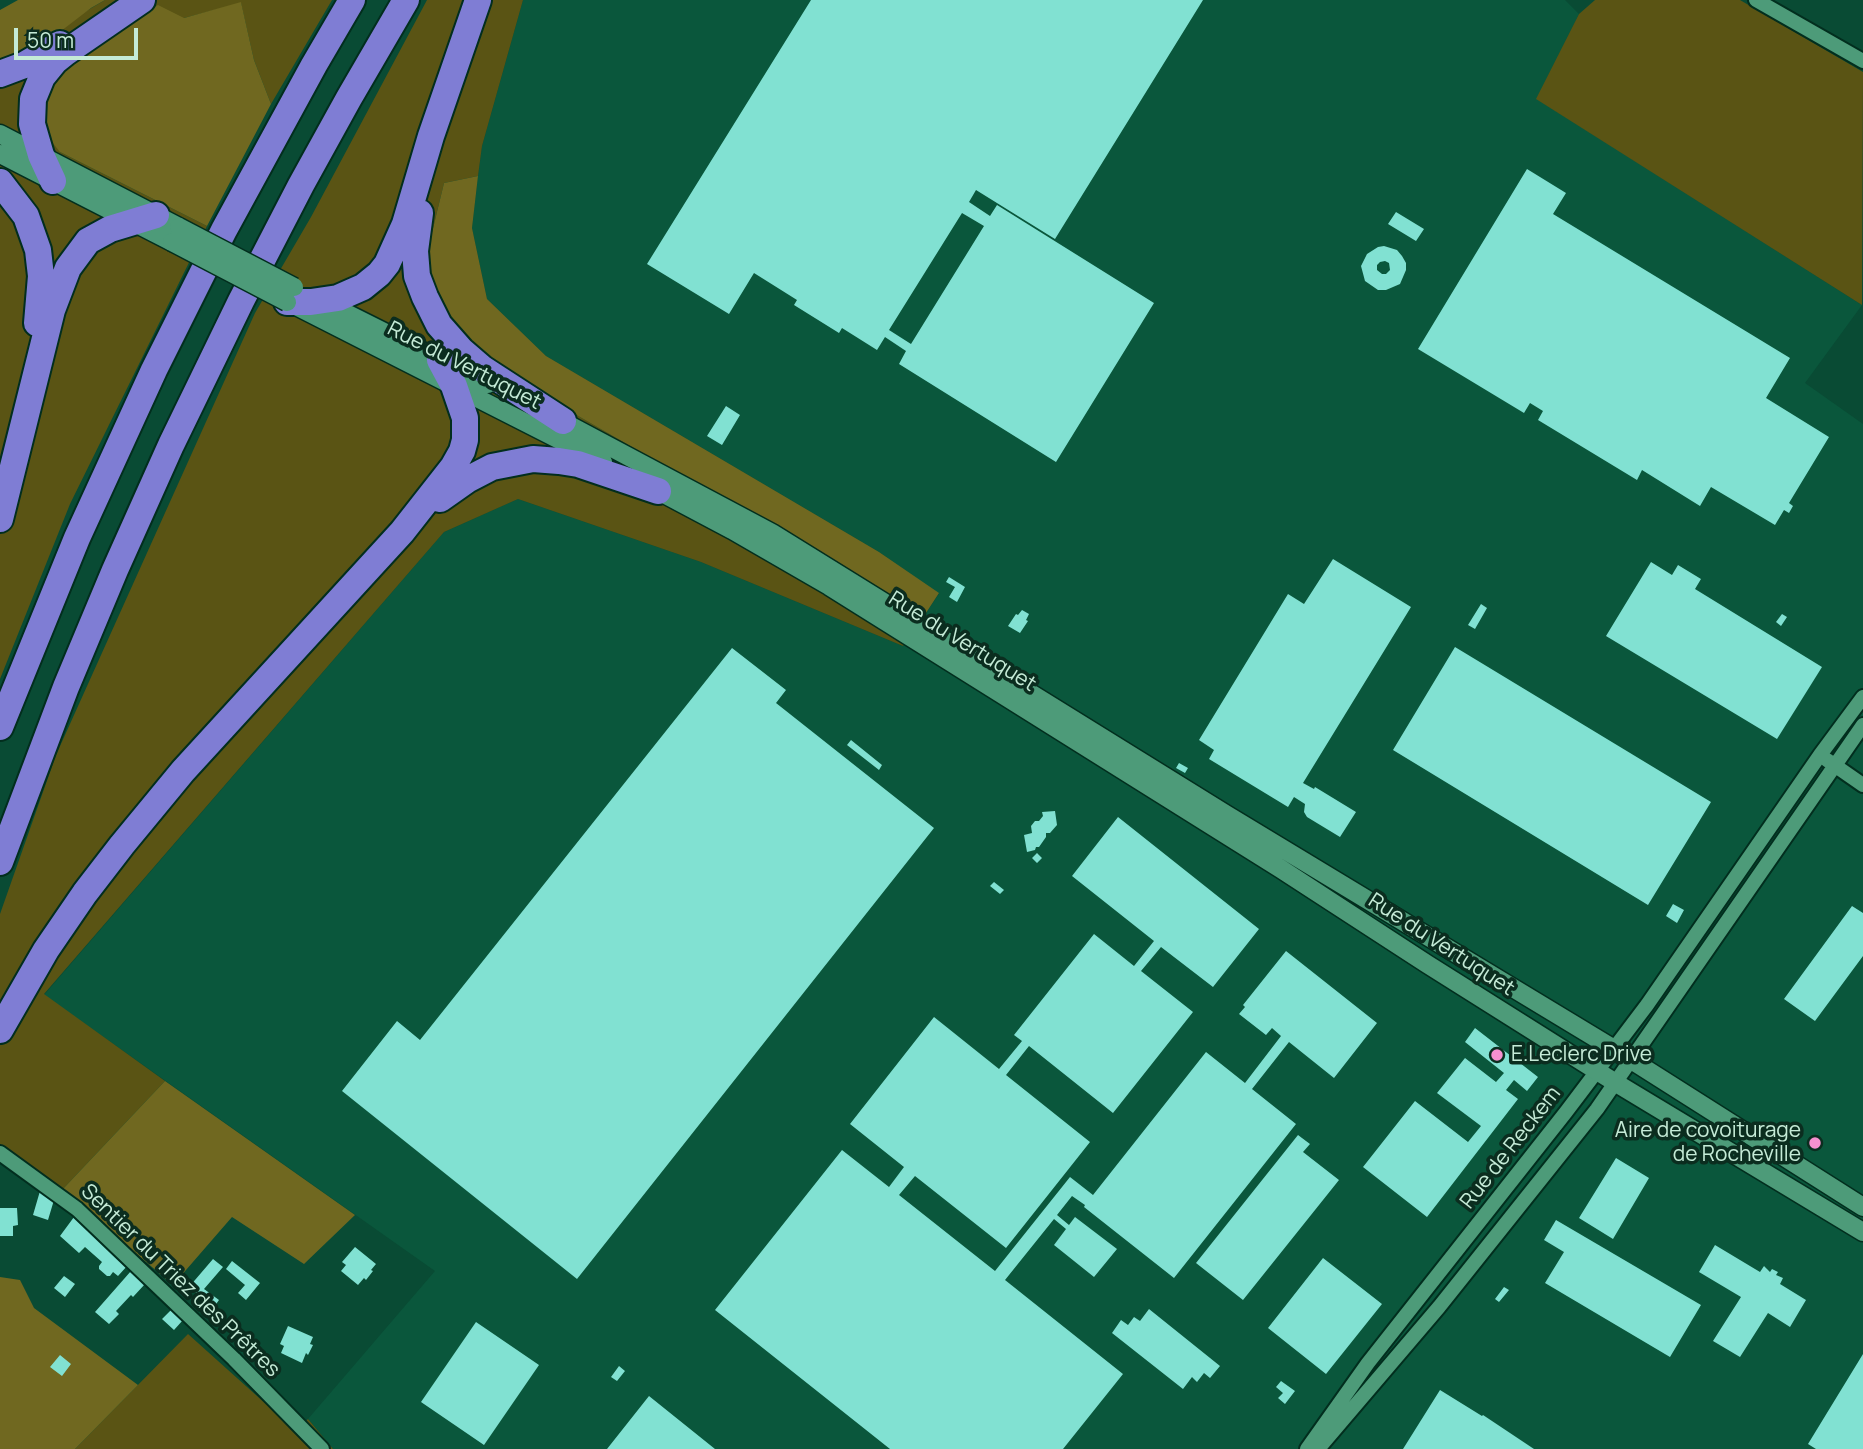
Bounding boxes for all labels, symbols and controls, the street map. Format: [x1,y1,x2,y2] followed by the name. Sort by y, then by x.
[18,14,142,58] scale bar
[27,26,74,54] text: 50 m
[383,316,545,416] street label: Rue du Vertuquet
[884,587,1040,697] street label: Rue du Vertuquet
[1363,888,1519,1002] street label: Rue du Vertuquet
[1511,1042,1652,1068] place label: E.Leclerc Drive
[1489,1047,1505,1063] marker: E.Leclerc Drive
[1455,1082,1567,1214] street label: Rue de Reckem
[1615,1118,1801,1168] place label: Aire de covoiturage de Rocheville
[1807,1135,1823,1151] marker: Aire de covoiturage de Rocheville
[75,1179,285,1383] street label: Sentier du Triez des Prêtres

